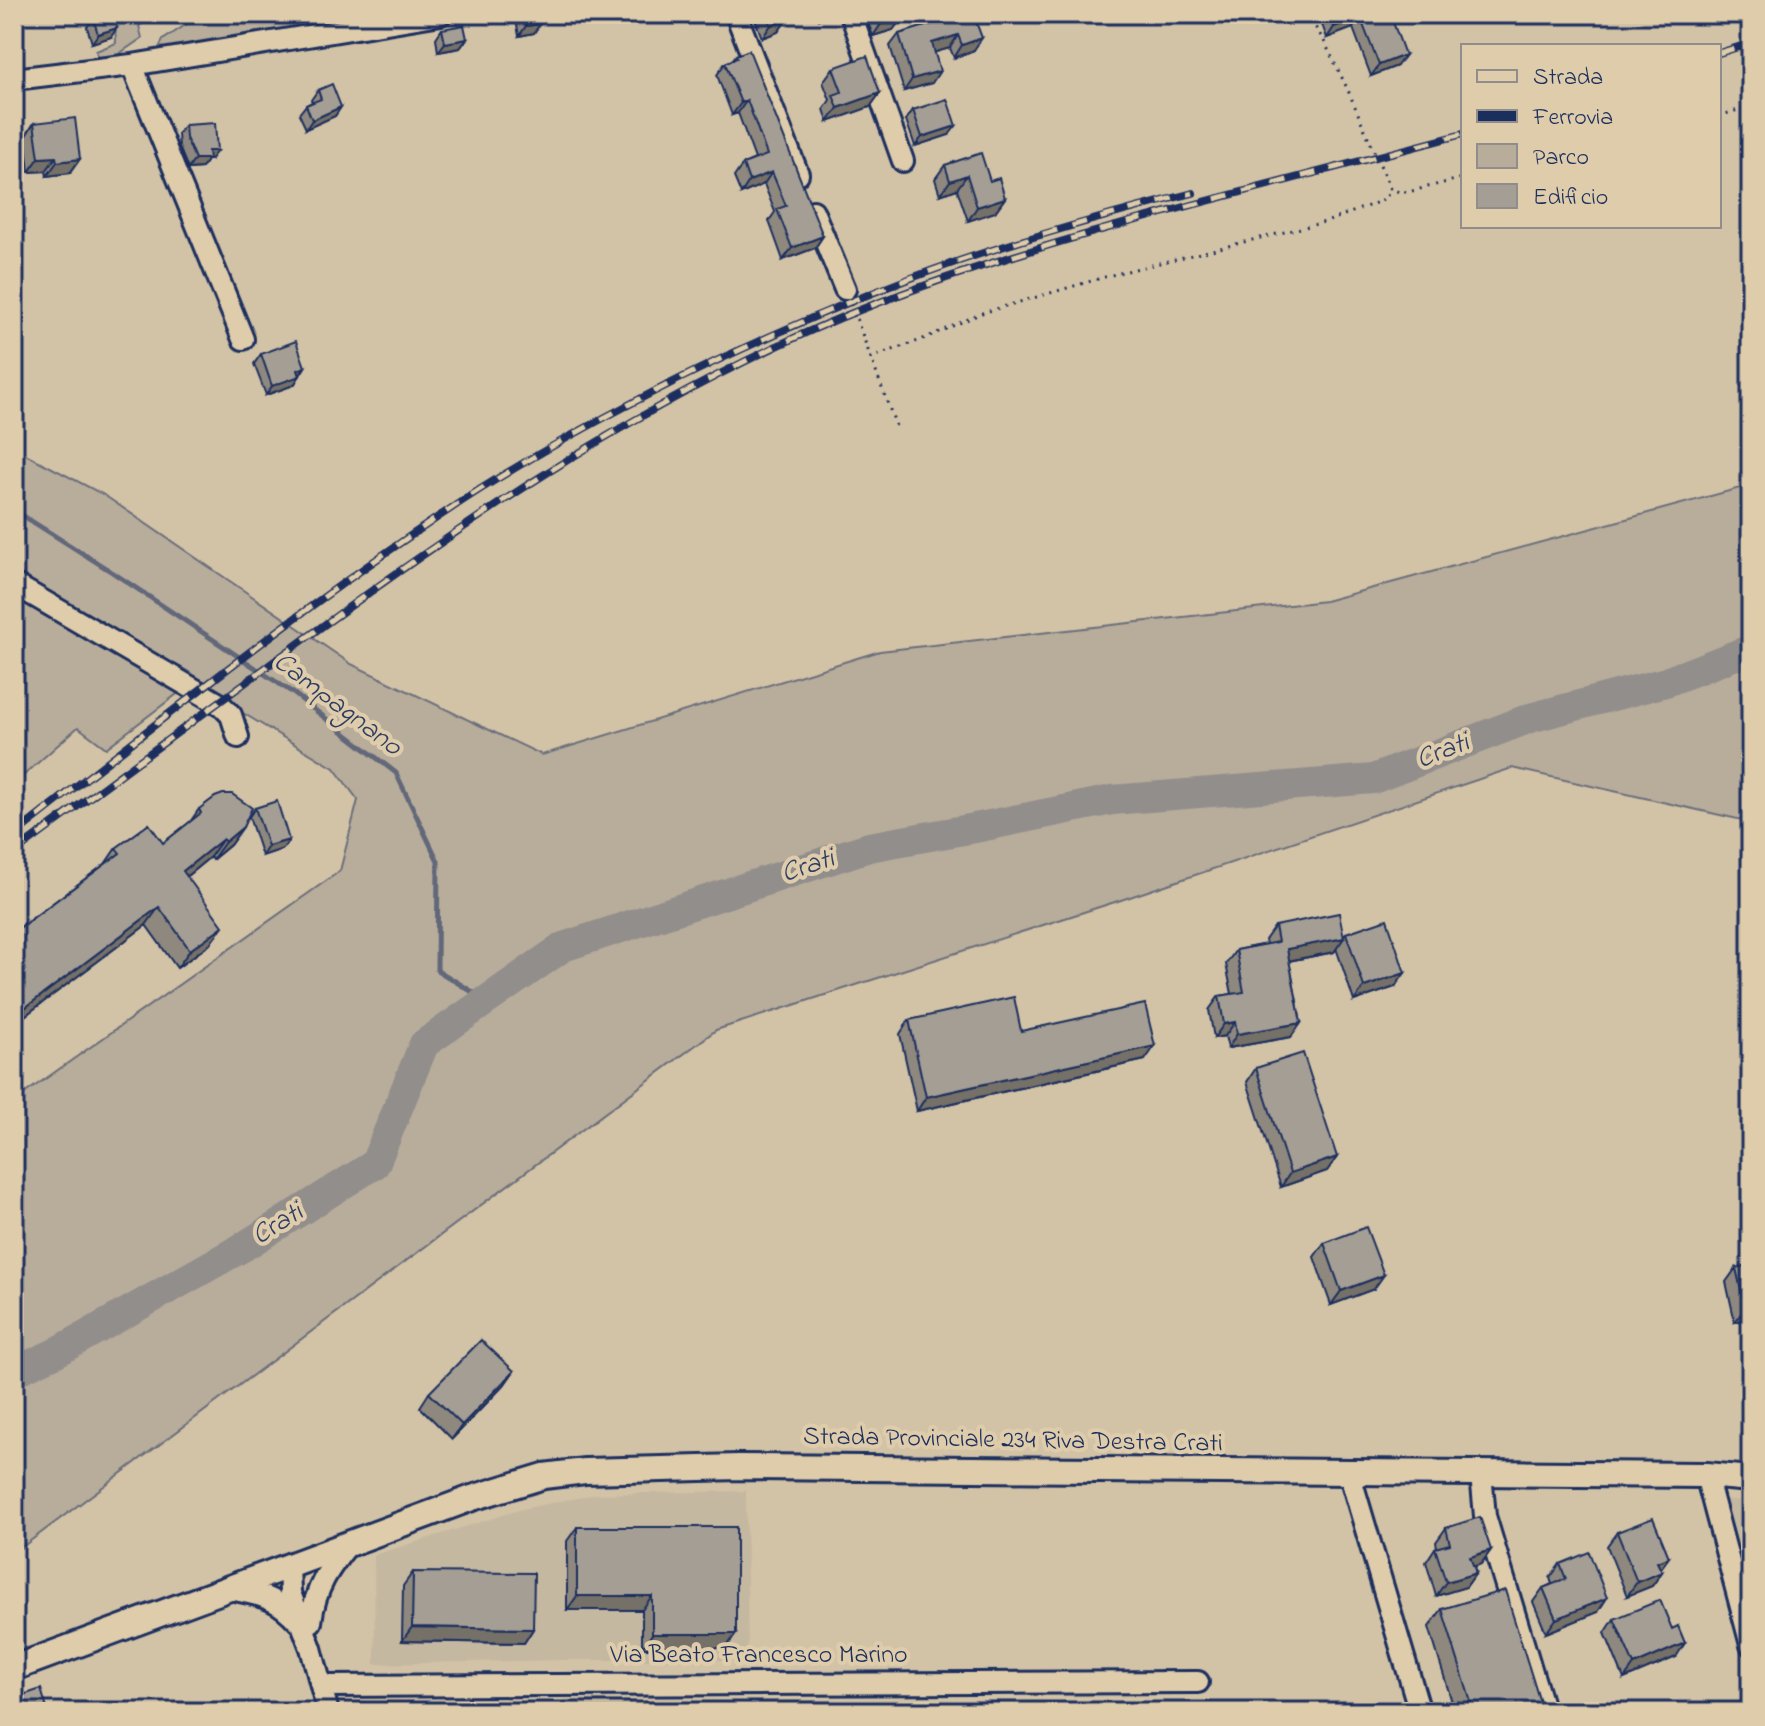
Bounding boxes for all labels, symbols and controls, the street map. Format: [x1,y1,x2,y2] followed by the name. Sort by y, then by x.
[1461,44,1721,228] legend
[1533,61,1603,96] text: Strada
[1532,101,1613,136] text: Ferrovia
[1533,141,1589,176] text: Parco
[1533,181,1608,216] text: Edificio
[264,643,411,768] water label: Campagnano
[1411,722,1478,781] water label: Crati
[776,838,843,895] water label: Crati
[244,1192,314,1257] water label: Crati
[803,1418,1223,1464] street label: Strada Provinciale 234 Riva Destra Crati
[609,1637,908,1675] street label: Via Beato Francesco Marino

